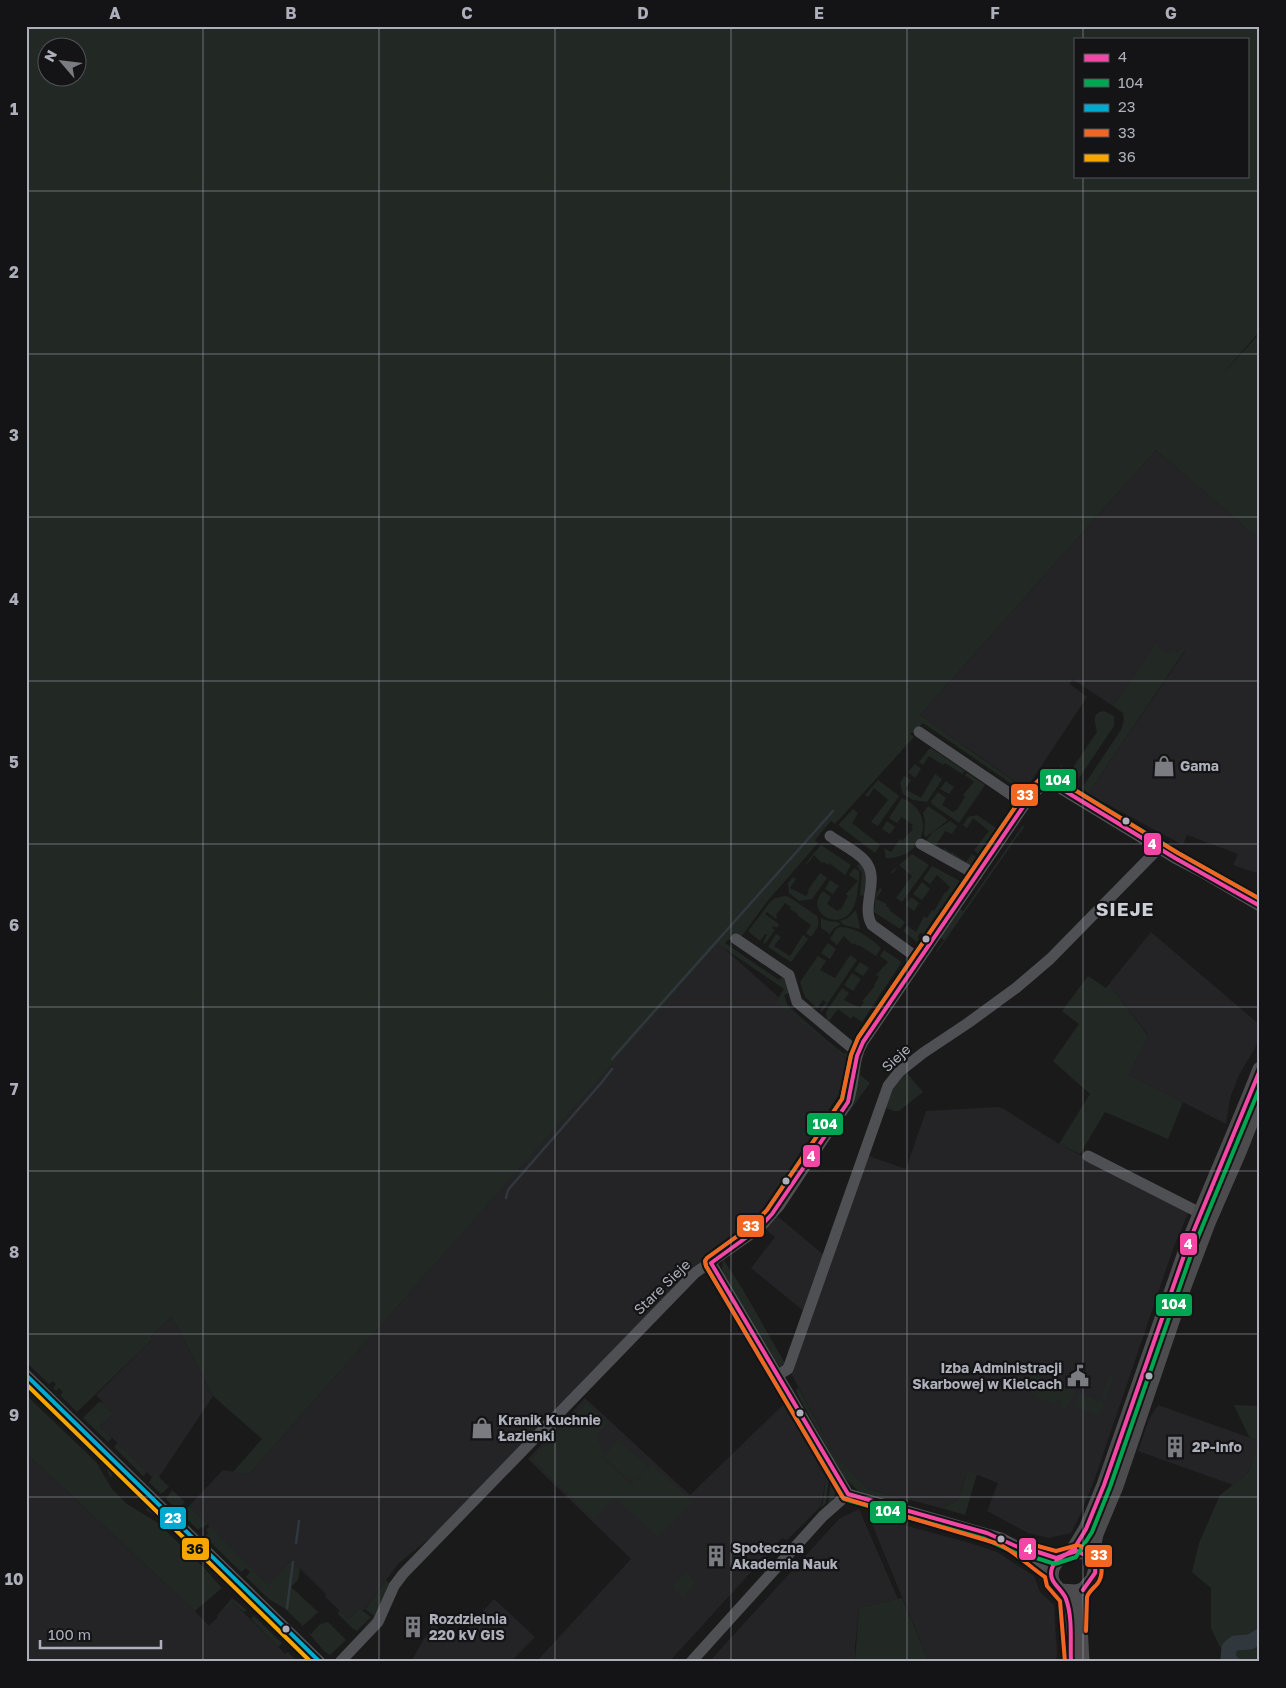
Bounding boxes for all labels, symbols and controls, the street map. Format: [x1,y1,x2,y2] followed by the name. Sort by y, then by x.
[109,3,121,23] text: A
[285,3,297,23] text: B
[461,3,473,23] text: C
[637,3,649,23] text: D
[814,3,824,23] text: E
[990,3,1000,23] text: F
[1165,3,1177,23] text: G
[38,38,88,88] north arrow
[1074,38,1248,178] legend
[40,47,60,64] text: N
[1118,47,1127,65] text: 4
[1118,73,1144,91] text: 104
[1118,97,1135,115] text: 23
[10,99,18,119] text: 1
[1118,123,1136,141] text: 33
[1118,147,1136,165] text: 36
[9,262,19,282] text: 2
[9,425,19,445] text: 3
[9,589,19,609] text: 4
[9,752,19,772] text: 5
[1151,753,1177,779] shop icon: Gama
[1180,757,1219,774] place label: Gama
[1039,768,1077,792] line badge: 104
[1045,771,1071,788] text: 104
[1010,783,1039,807] line badge: 33
[1016,786,1034,803] text: 33
[1121,816,1131,826] unlabelled marker
[1143,832,1162,856] line badge: 4
[1148,835,1157,852] text: 4
[1096,897,1154,920] district label: SIEJE
[9,915,19,935] text: 6
[921,934,931,944] unlabelled marker
[878,1040,913,1075] street label: Sieje
[10,1079,19,1099] text: 7
[806,1112,844,1136] line badge: 104
[812,1115,838,1132] text: 104
[802,1144,821,1168] line badge: 4
[807,1147,816,1164] text: 4
[781,1176,791,1186] unlabelled marker
[736,1214,765,1238] line badge: 33
[742,1217,760,1234] text: 33
[1179,1232,1198,1256] line badge: 4
[1184,1235,1193,1252] text: 4
[9,1242,19,1262] text: 8
[630,1256,693,1318] street label: Stare Sieje
[1155,1293,1193,1317] line badge: 104
[1161,1295,1187,1312] text: 104
[912,1359,1062,1392] place label: Izba Administracji Skarbowej w Kielcach
[1065,1363,1091,1389] public building icon: Izba Administracji Skarbowej w Kielcach
[1144,1371,1154,1381] unlabelled marker
[9,1405,19,1425] text: 9
[795,1408,805,1418] unlabelled marker
[498,1411,601,1444] place label: Kranik Kuchnie Łazienki
[469,1415,495,1441] shop icon: Kranik Kuchnie Łazienki
[1162,1434,1188,1460] building icon: 2P-Info
[1192,1438,1242,1455] place label: 2P-Info
[869,1500,907,1524] line badge: 104
[875,1502,901,1519] text: 104
[159,1506,187,1530] line badge: 23
[164,1509,182,1526] text: 23
[996,1534,1006,1544] unlabelled marker
[181,1537,210,1561] line badge: 36
[1018,1537,1037,1561] line badge: 4
[732,1539,838,1572] place label: Społeczna Akademia Nauk
[186,1540,204,1557] text: 36
[1024,1540,1033,1557] text: 4
[703,1543,729,1569] building icon: Społeczna Akademia Nauk
[1084,1544,1113,1568] line badge: 33
[1090,1546,1108,1563] text: 33
[5,1569,23,1589] text: 10
[429,1610,507,1643] place label: Rozdzielnia 220 kV GIS
[400,1614,426,1640] building icon: Rozdzielnia 220 kV GIS
[40,1618,161,1650] scale bar
[281,1624,291,1634] unlabelled marker
[48,1625,91,1643] text: 100 m

